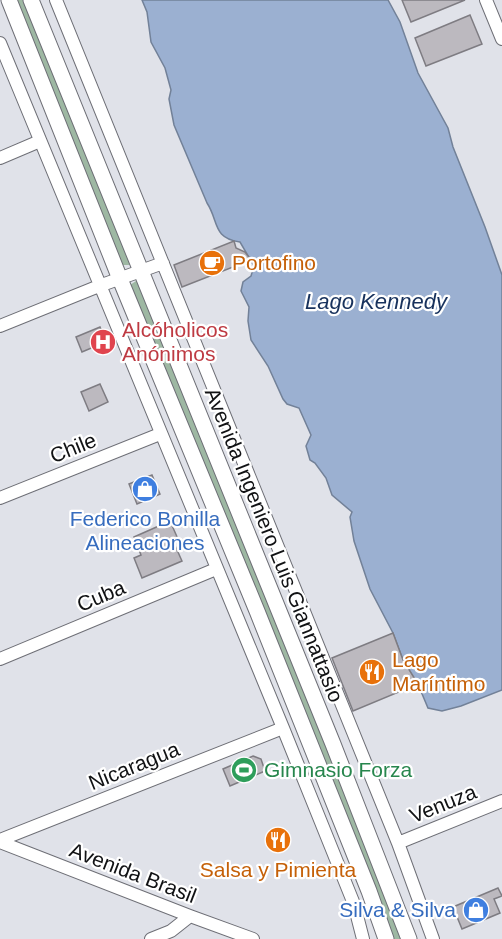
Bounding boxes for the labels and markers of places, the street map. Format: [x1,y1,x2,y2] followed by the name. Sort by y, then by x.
[197,248,227,278] cafe icon: Portofino
[232,251,316,274] place label: Portofino
[122,318,228,365] place label: Alcóholicos Anónimos
[88,327,118,357] hospital icon: Alcóholicos Anónimos
[130,474,160,504] shop icon: Federico Bonilla Alineaciones
[70,507,221,554] place label: Federico Bonilla Alineaciones
[392,648,485,695] place label: Lago Maríntimo
[357,657,387,687] restaurant icon: Lago Maríntimo
[229,755,259,785] sports icon: Gimnasio Forza
[264,758,413,781] place label: Gimnasio Forza
[263,825,293,855] restaurant icon: Salsa y Pimienta
[200,858,357,881] place label: Salsa y Pimienta
[461,895,491,925] shop icon: Silva & Silva
[339,898,456,921] place label: Silva & Silva

